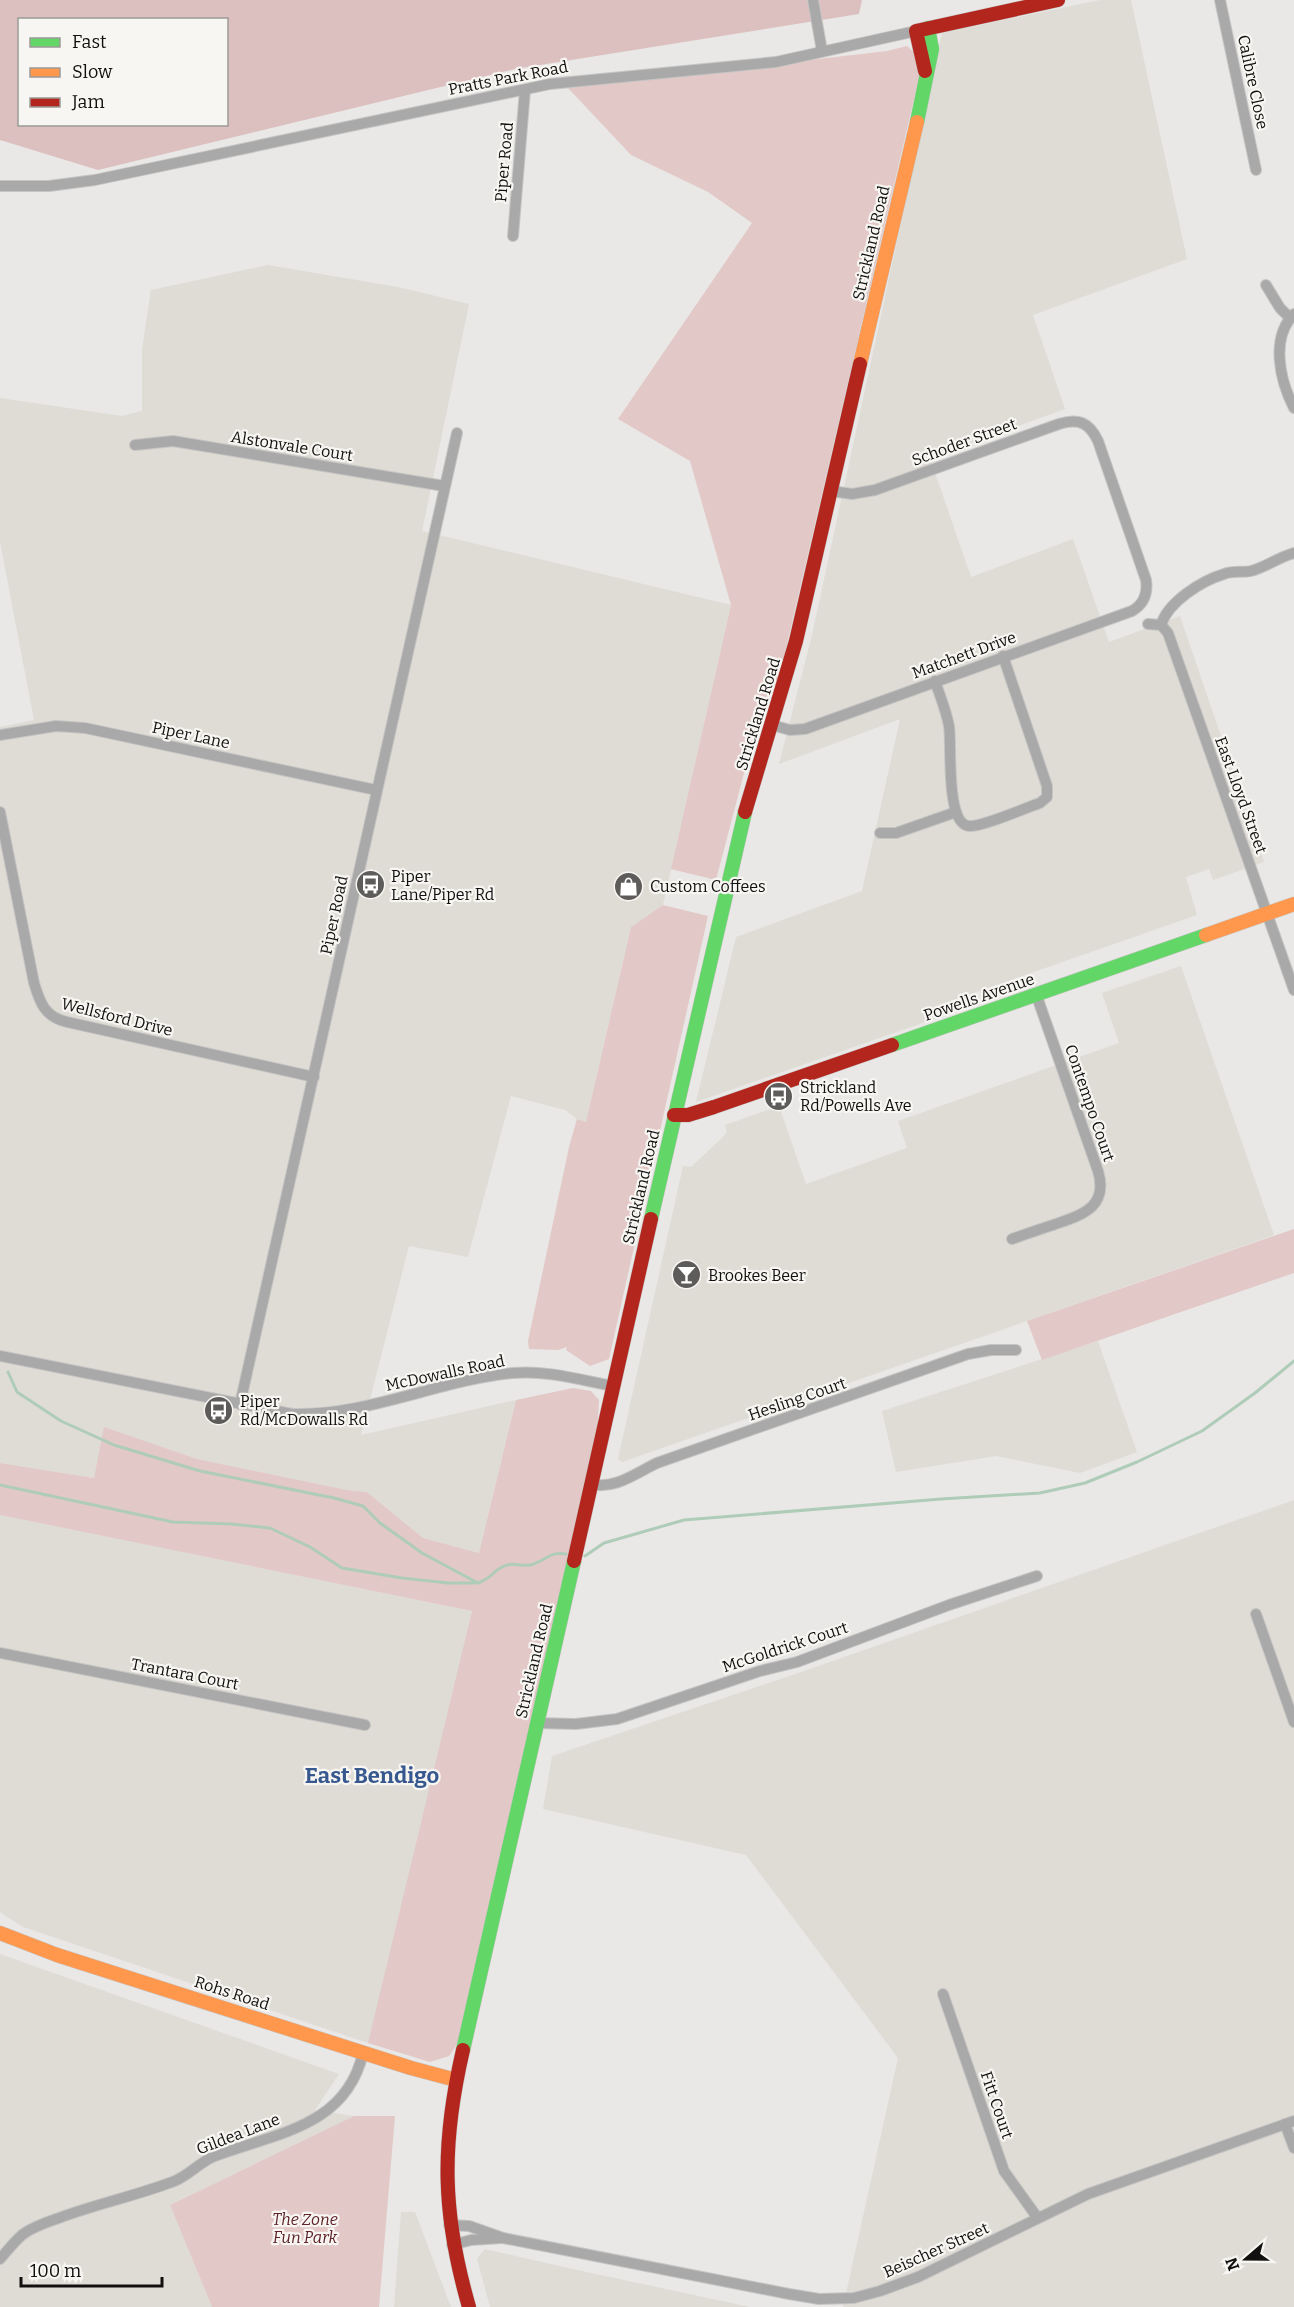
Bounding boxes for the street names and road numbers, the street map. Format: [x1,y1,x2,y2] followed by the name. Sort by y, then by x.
[1234,33,1272,131] street label: Calibre Close
[447,57,570,99] street label: Pratts Park Road
[491,121,517,203] street label: Piper Road
[849,183,894,302] street label: Strickland Road
[909,414,1019,470] street label: Schoder Street
[230,427,355,465] street label: Alstonvale Court
[909,627,1019,683] street label: Matchett Drive
[732,655,784,773] street label: Strickland Road
[150,717,232,753] street label: Piper Lane
[1211,734,1271,856] street label: East Lloyd Street
[316,873,352,956] street label: Piper Road
[921,969,1037,1025] street label: Powells Avenue
[59,994,175,1040] street label: Wellsford Drive
[1061,1042,1119,1164] street label: Contempo Court
[619,1127,664,1246] street label: Strickland Road
[384,1351,507,1395] street label: McDowalls Road
[746,1373,849,1425] street label: Hesling Court
[512,1601,557,1720] street label: Strickland Road
[720,1618,850,1676] street label: McGoldrick Court
[130,1654,241,1694] street label: Trantara Court
[192,1972,272,2014] street label: Rohs Road
[977,2069,1017,2141] street label: Fitt Court
[194,2109,282,2159] street label: Gildea Lane
[880,2218,992,2282] street label: Beischer Street

